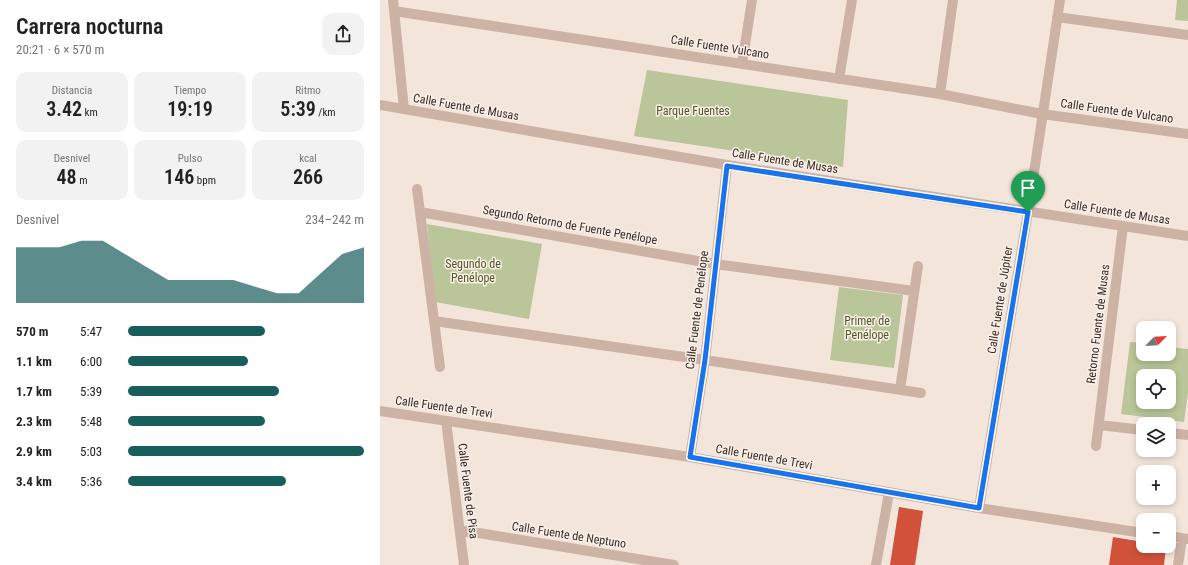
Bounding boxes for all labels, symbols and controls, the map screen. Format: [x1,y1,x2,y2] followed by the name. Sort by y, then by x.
[322,13,364,55] button: share
[16,14,163,39] text: Carrera nocturna
[670,32,770,62] street label: Calle Fuente Vulcano
[16,42,104,57] text: 20:21 · 6 × 570 m
[52,84,92,97] text: Distancia
[174,84,206,97] text: Tiempo
[295,84,321,97] text: Ritmo
[412,91,520,123] street label: Calle Fuente de Musas
[1060,96,1174,126] street label: Calle Fuente de Vulcano
[46,97,82,121] text: 3.42
[167,97,213,121] text: 19:19
[280,97,316,121] text: 5:39
[656,104,730,118] park label: Parque Fuentes
[82,106,98,119] text: km
[316,106,336,119] text: /km
[731,146,839,176] street label: Calle Fuente de Musas
[54,152,90,165] text: Desnivel
[178,152,202,165] text: Pulso
[299,152,317,165] text: kcal
[57,165,77,189] text: 48
[164,165,194,189] text: 146
[293,165,323,189] text: 266
[1011,171,1045,212] pin
[77,174,87,187] text: m
[194,174,216,187] text: bpm
[1017,177,1039,199] icon: arrive
[1063,197,1171,227] street label: Calle Fuente de Musas
[482,203,659,247] street label: Segundo Retorno de Fuente Penélope
[16,212,59,227] text: Desnivel
[305,212,364,227] text: 234–242 m
[985,245,1015,355] street label: Calle Fuente de Júpiter
[683,249,711,370] street label: Calle Fuente de Penélope
[445,257,501,285] park label: Segundo de Penélope
[1084,263,1112,385] street label: Retorno Fuente de Musas
[844,314,890,342] park label: Primer de Penélope
[1136,321,1176,361] north arrow
[1136,321,1176,553] map controls
[16,324,48,339] text: 570 m
[80,324,102,339] text: 5:47
[16,354,52,369] text: 1.1 km
[80,354,102,369] text: 6:00
[1136,369,1176,409] button: locate
[16,384,52,399] text: 1.7 km
[80,384,102,399] text: 5:39
[394,393,494,421] street label: Calle Fuente de Trevi
[16,414,52,429] text: 2.3 km
[80,414,102,429] text: 5:48
[1136,417,1176,457] button: layers
[455,442,481,540] street label: Calle Fuente de Pisa
[714,442,814,472] street label: Calle Fuente de Trevi
[16,444,52,459] text: 2.9 km
[80,444,102,459] text: 5:03
[1136,465,1176,505] button: +
[16,474,52,489] text: 3.4 km
[80,474,102,489] text: 5:36
[1136,513,1176,553] button: −
[511,519,627,551] street label: Calle Fuente de Neptuno

